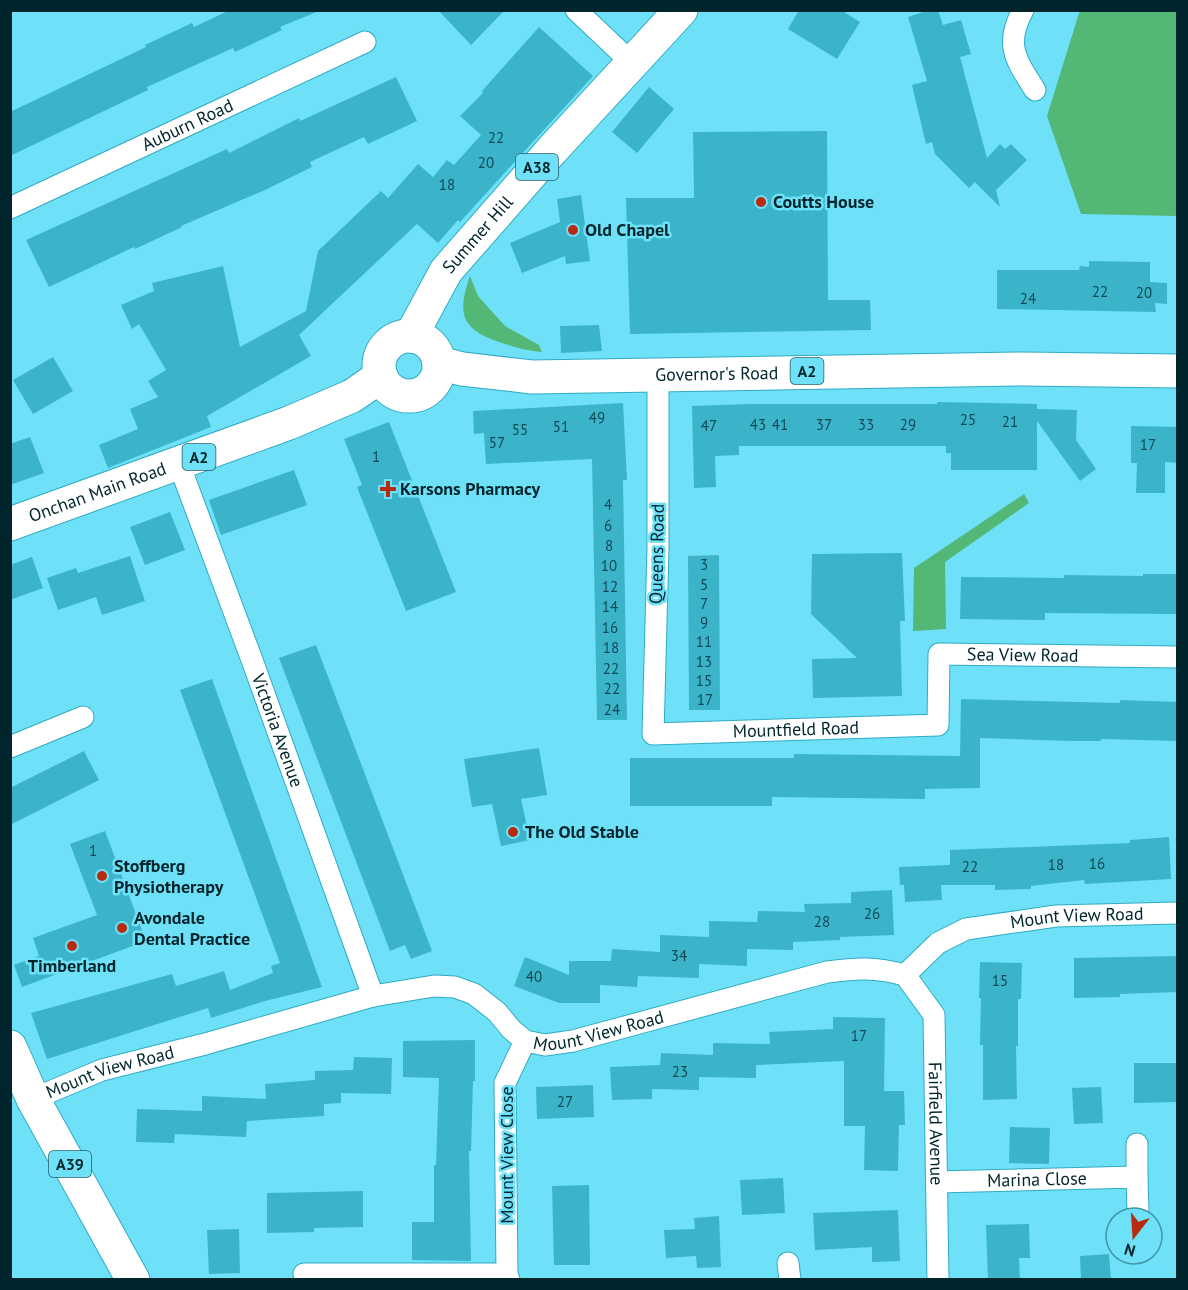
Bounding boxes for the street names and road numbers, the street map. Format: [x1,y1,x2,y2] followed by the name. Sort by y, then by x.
[138,93,237,156] street label: Auburn Road
[516,154,558,180] road number: A38
[437,190,518,278] street label: Summer Hill
[790,358,824,384] road number: A2
[655,361,779,386] street label: Governor's Road
[182,444,216,470] road number: A2
[25,456,169,527] street label: Onchan Main Road
[644,504,669,604] street label: Queens Road
[967,642,1079,667] street label: Sea View Road
[246,669,309,790] street label: Victoria Avenue
[732,716,859,742] street label: Mountfield Road
[1009,902,1144,933] street label: Mount View Road
[531,1005,666,1056] street label: Mount View Road
[42,1040,176,1103] street label: Mount View Road
[924,1062,949,1186] street label: Fairfield Avenue
[495,1086,518,1224] street label: Mount View Close
[49,1151,91,1177] road number: A39
[987,1166,1087,1192] street label: Marina Close

